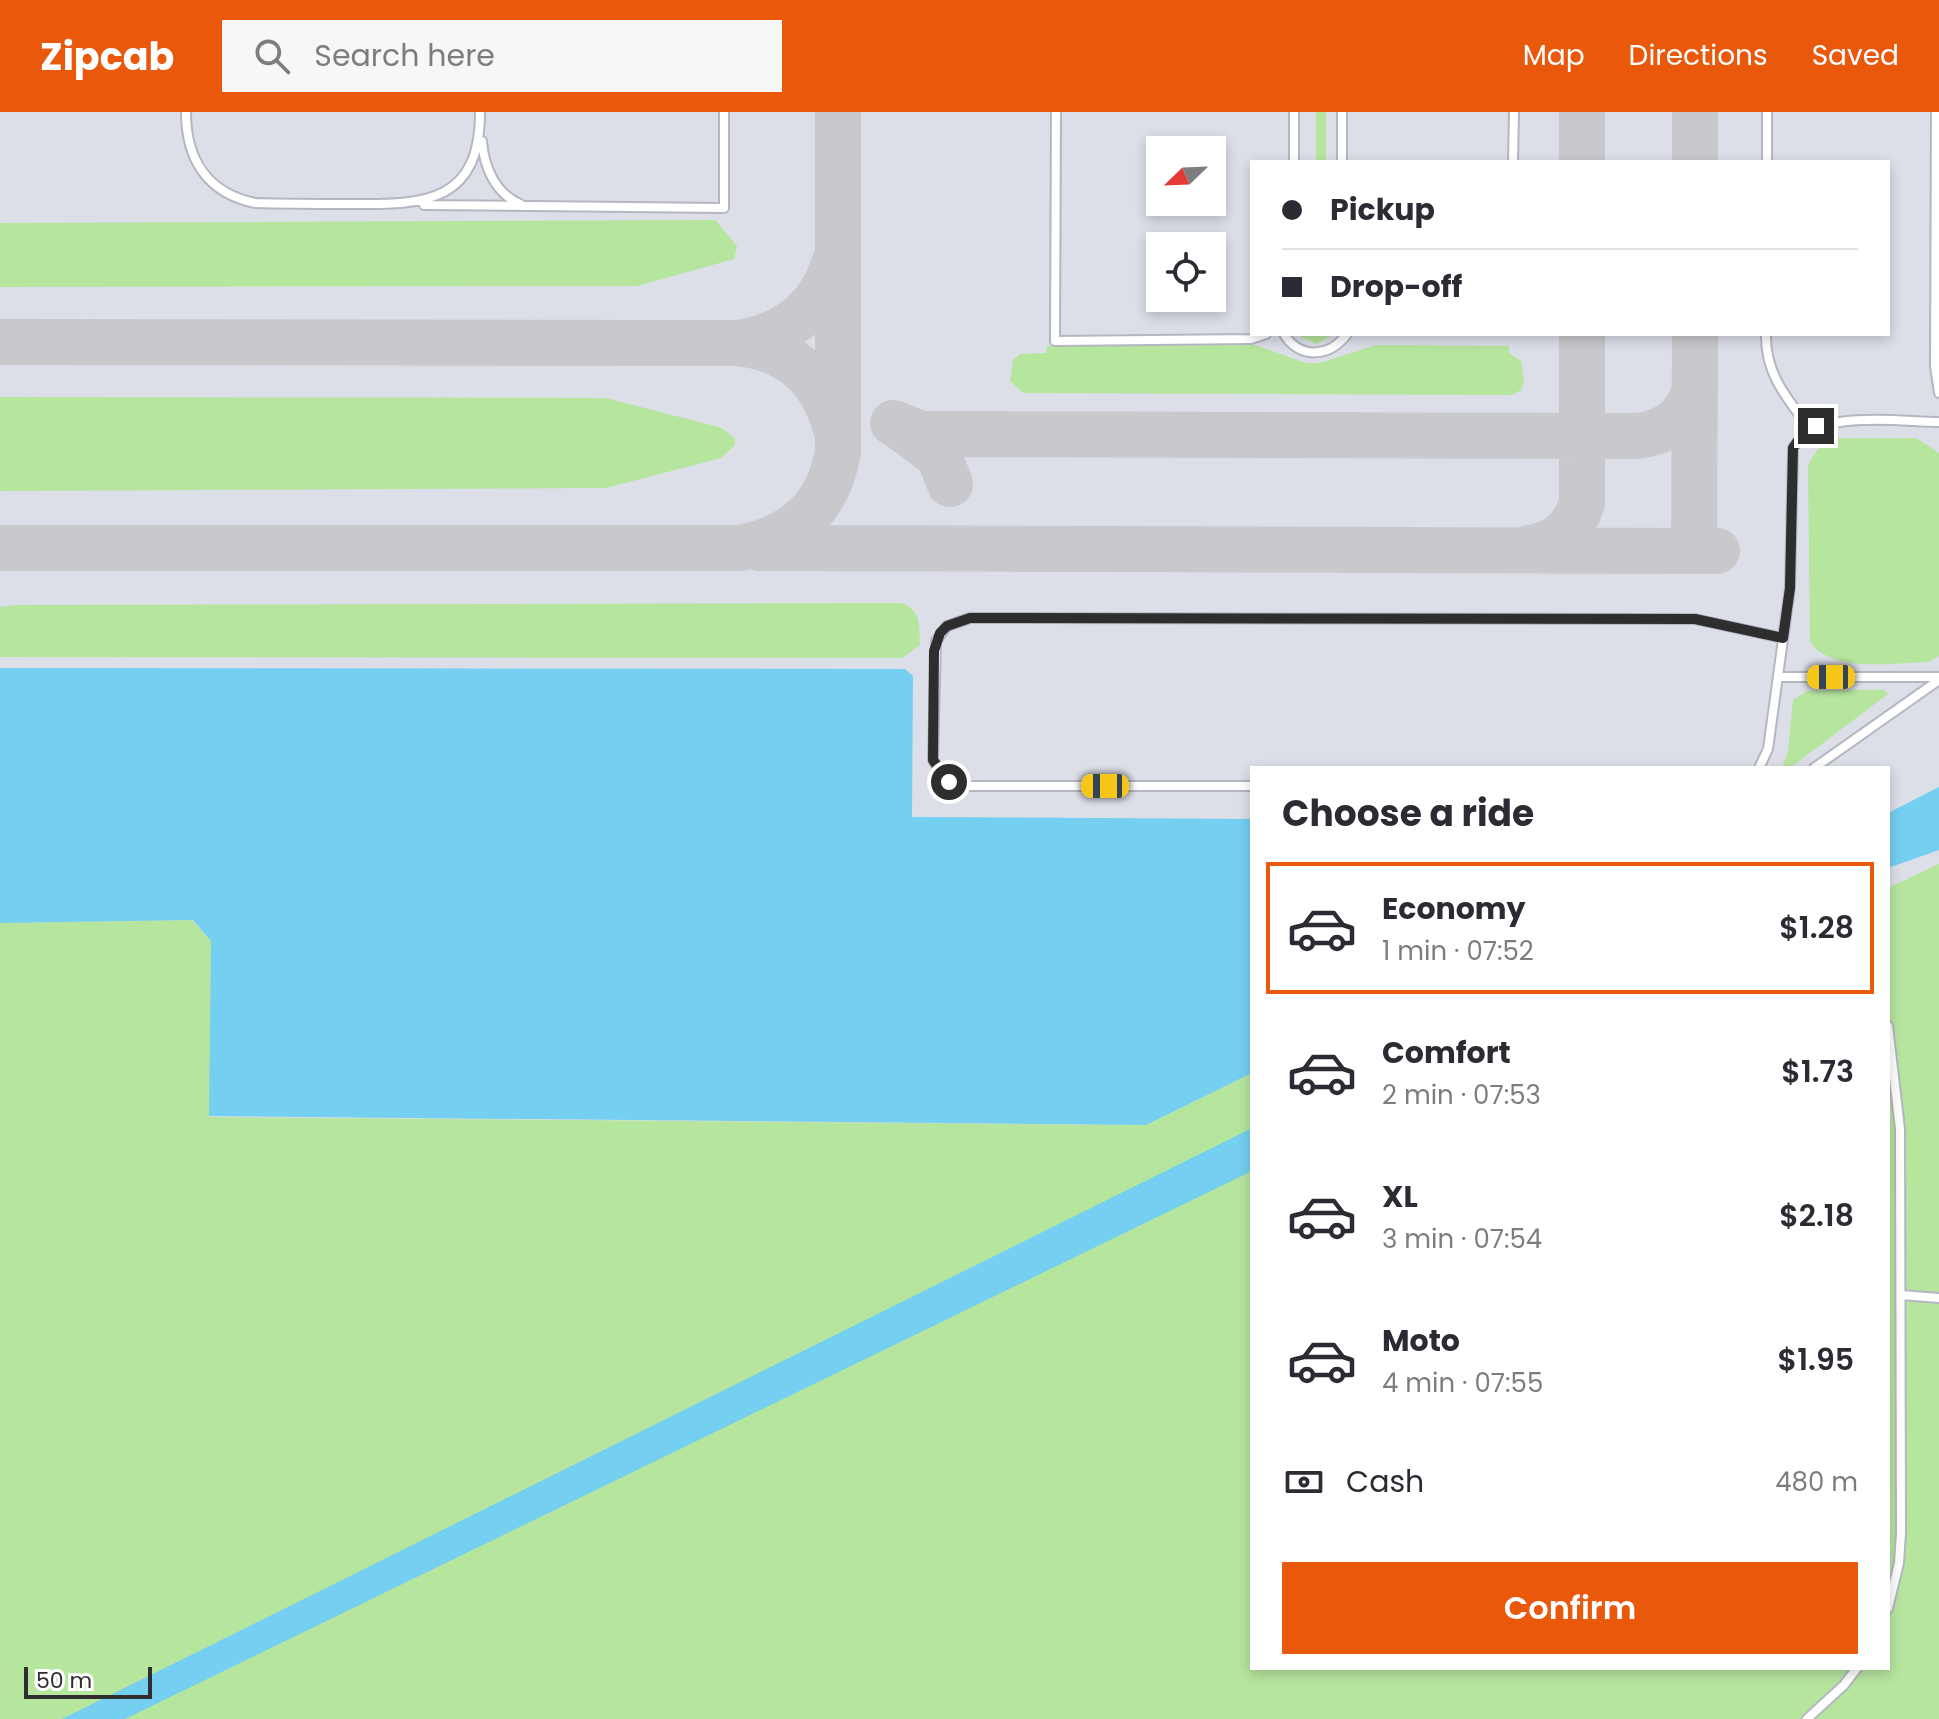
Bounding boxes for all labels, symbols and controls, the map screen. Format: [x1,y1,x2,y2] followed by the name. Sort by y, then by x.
[222,20,782,92] search box
[40,30,174,83] text: Zipcab
[250,34,294,78] icon: search
[314,34,495,77] text: Search here
[1523,36,1585,75] text: Map
[1629,36,1768,75] text: Directions
[1812,36,1899,75] text: Saved
[1146,136,1226,216] north arrow
[1146,136,1226,312] map controls
[1330,188,1435,231] text: Pickup
[1146,232,1226,312] button: locate
[1330,265,1462,308] text: Drop-off
[1798,408,1834,444] route end
[1807,665,1855,689] car
[931,764,967,800] route start
[1081,774,1129,798] car
[1282,788,1534,839] text: Choose a ride
[1382,887,1526,930] text: Economy
[1286,892,1358,964] icon: car
[1779,906,1854,949] text: $1.28
[1382,933,1534,969] text: 1 min · 07:52
[1382,1031,1511,1074] text: Comfort
[1286,1036,1358,1108] icon: car
[1781,1050,1854,1093] text: $1.73
[1382,1077,1541,1113] text: 2 min · 07:53
[1382,1175,1418,1218] text: XL
[1286,1180,1358,1252] icon: car
[1779,1194,1854,1237] text: $2.18
[1382,1221,1542,1257] text: 3 min · 07:54
[1382,1319,1460,1362] text: Moto
[1286,1324,1358,1396] icon: car
[1778,1338,1854,1381] text: $1.95
[1382,1365,1543,1401] text: 4 min · 07:55
[1282,1460,1326,1504] icon: cash
[1346,1460,1424,1503] text: Cash
[1775,1464,1858,1500] text: 480 m
[1282,1562,1858,1654] button: Confirm
[24,1663,152,1699] scale bar
[36,1665,92,1696] text: 50 m

